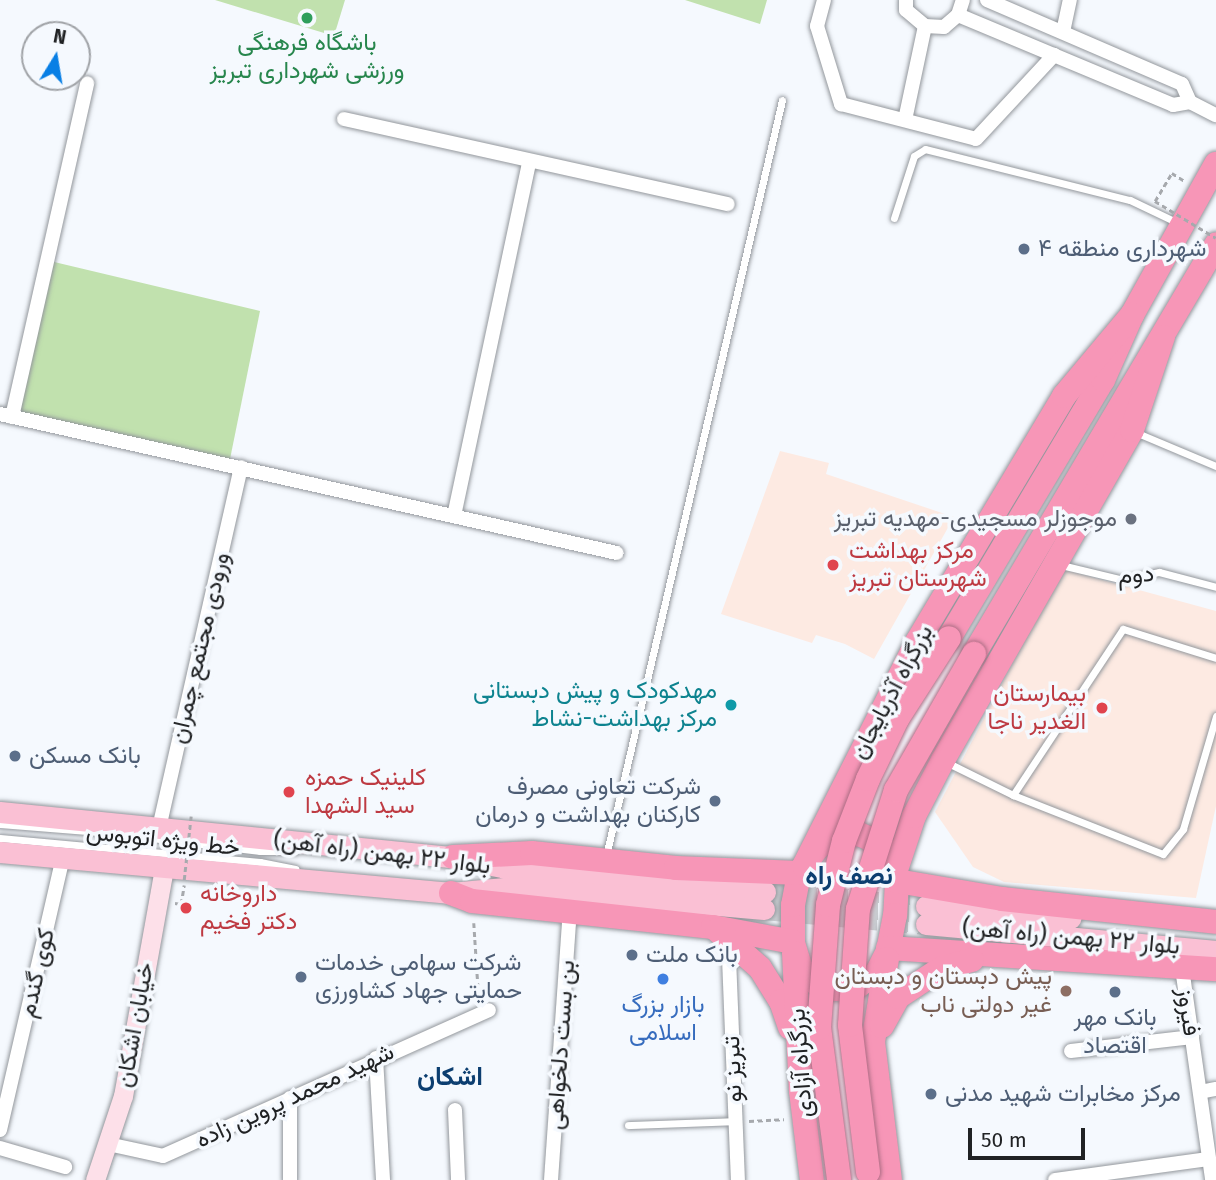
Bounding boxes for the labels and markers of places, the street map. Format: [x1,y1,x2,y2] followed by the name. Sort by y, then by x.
[299,10,315,26] marker: باشگاه فرهنگی ورزشی شهرداری تبریز
[209,29,405,85] place label: باشگاه فرهنگی ورزشی شهرداری تبریز
[1038,235,1206,263] place label: شهرداری منطقه ۴
[1016,241,1032,257] marker: شهرداری منطقه ۴
[834,505,1117,533] place label: موجوزلر مسجیدی-مهدیه تبریز
[1123,511,1139,527] marker: موجوزلر مسجیدی-مهدیه تبریز
[849,537,987,593] place label: مرکز بهداشت شهرستان تبریز
[823,555,843,575] marker: مرکز بهداشت شهرستان تبریز
[473,677,717,733] place label: مهدکودک و پیش دبستانی مرکز بهداشت-نشاط
[988,680,1086,736] place label: بیمارستان الغدیر ناجا
[723,697,739,713] marker: مهدکودک و پیش دبستانی مرکز بهداشت-نشاط
[1092,698,1112,718] marker: بیمارستان الغدیر ناجا
[29,742,141,770] place label: بانک مسکن
[7,748,23,764] marker: بانک مسکن
[305,764,426,820] place label: کلینیک حمزه سید الشهدا
[475,773,701,829] place label: شرکت تعاونی مصرف کارکنان بهداشت و درمان
[279,782,299,802] marker: کلینیک حمزه سید الشهدا
[707,793,723,809] marker: شرکت تعاونی مصرف کارکنان بهداشت و درمان
[200,880,297,936] place label: داروخانه دکتر فخیم
[178,900,194,916] marker: داروخانه دکتر فخیم
[646,941,738,969] place label: بانک ملت
[624,947,640,963] marker: بانک ملت
[315,949,522,1005] place label: شرکت سهامی خدمات حمایتی جهاد کشاورزی
[834,963,1052,1019] place label: پیش دبستان و دبستان غیر دولتی ناب
[293,969,309,985] marker: شرکت سهامی خدمات حمایتی جهاد کشاورزی
[655,971,671,987] marker: بازار بزرگ اسلامی
[1058,983,1074,999] marker: پیش دبستان و دبستان غیر دولتی ناب
[1107,984,1123,1000] marker: بانک مهر اقتصاد
[621,991,705,1047] place label: بازار بزرگ اسلامی
[1073,1004,1157,1060] place label: بانک مهر اقتصاد
[945,1080,1181,1108] place label: مرکز مخابرات شهید مدنی
[923,1086,939,1102] marker: مرکز مخابرات شهید مدنی

